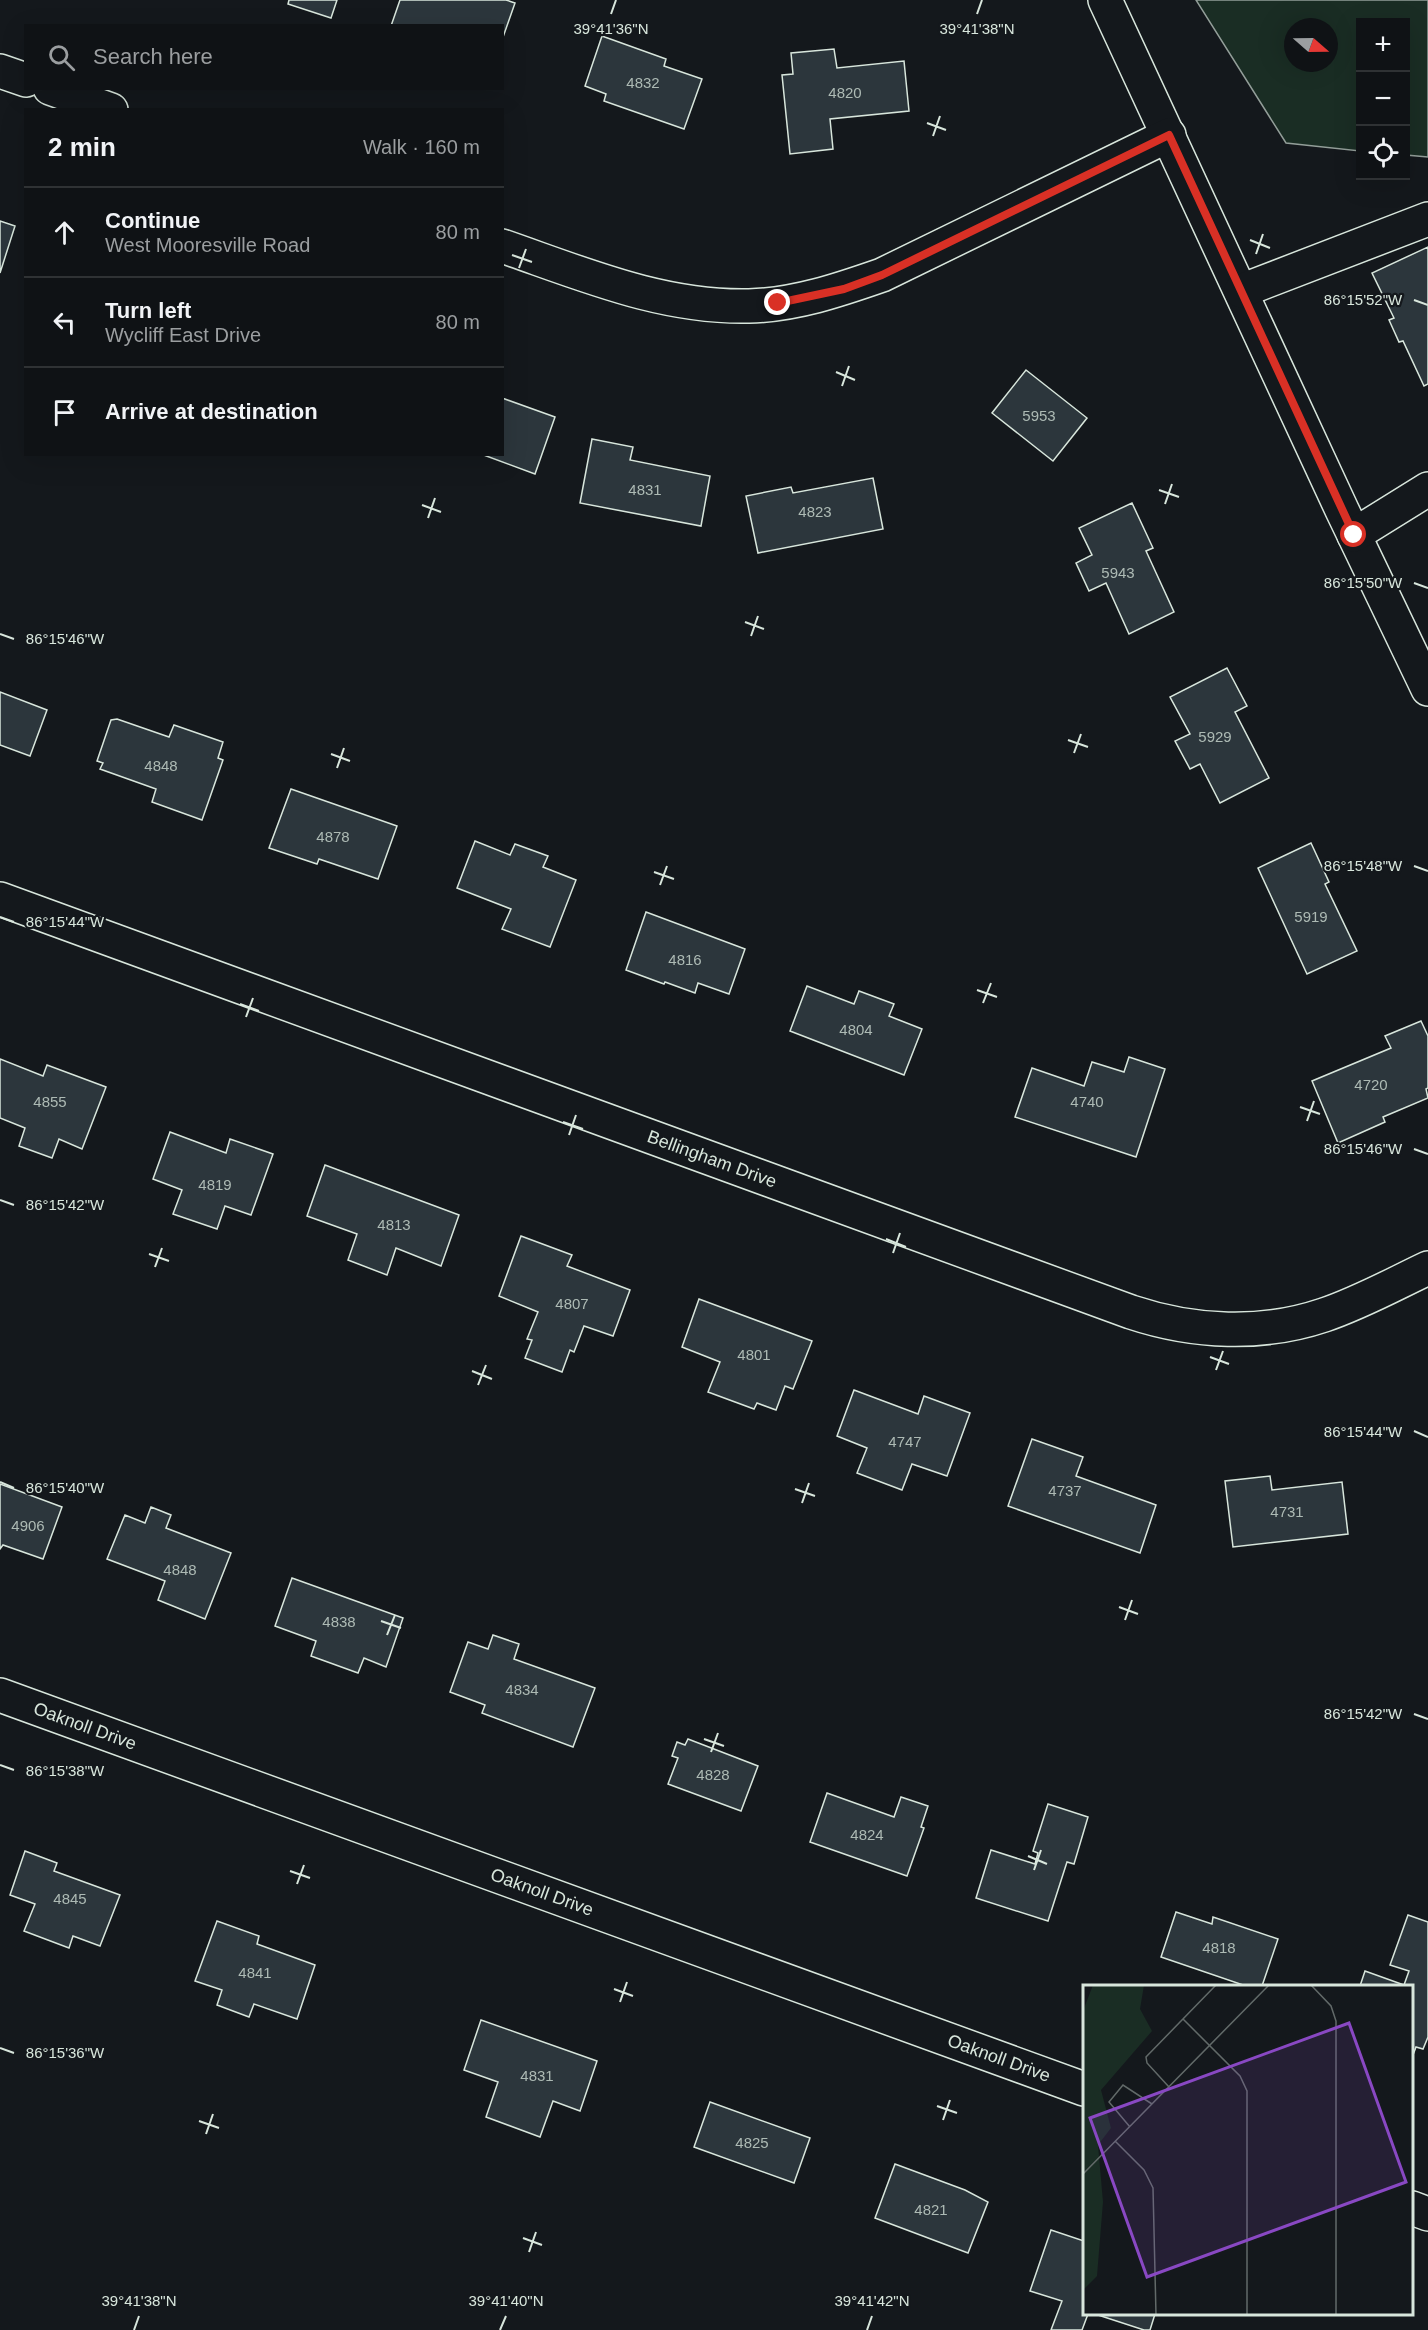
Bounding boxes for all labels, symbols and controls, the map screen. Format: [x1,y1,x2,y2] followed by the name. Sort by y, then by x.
[1284,18,1338,72] north arrow
[1356,18,1410,180] map controls
[1356,18,1410,72] button: +
[573,20,649,37] text: 39°41'36"N
[939,20,1015,37] text: 39°41'38"N
[24,24,504,90] search box
[45,41,78,74] icon: search
[93,44,213,69] text: Search here
[1356,72,1410,126] button: −
[626,74,660,91] house number: 4832
[828,84,862,101] house number: 4820
[1356,126,1410,180] button: locate
[48,132,116,162] text: 2 min
[363,136,480,158] text: Walk · 160 m
[105,208,200,233] text: Continue
[48,216,81,249] icon: ahead
[436,221,480,243] text: 80 m
[105,234,310,256] text: West Mooresville Road
[764,289,790,315] route end
[1324,291,1403,308] text: 86°15'52"W
[105,298,191,323] text: Turn left
[48,306,81,339] icon: left
[436,311,480,333] text: 80 m
[105,324,261,346] text: Wycliff East Drive
[48,396,81,429] icon: arrive
[105,399,318,424] text: Arrive at destination
[1022,407,1056,424] house number: 5953
[628,481,662,498] house number: 4831
[798,503,832,520] house number: 4823
[1340,521,1366,547] route start
[1101,564,1135,581] house number: 5943
[1324,574,1403,591] text: 86°15'50"W
[26,630,105,647] text: 86°15'46"W
[1198,728,1232,745] house number: 5929
[144,757,178,774] house number: 4848
[316,828,350,845] house number: 4878
[1324,857,1403,874] text: 86°15'48"W
[1294,908,1328,925] house number: 5919
[26,913,105,930] text: 86°15'44"W
[668,951,702,968] house number: 4816
[839,1021,873,1038] house number: 4804
[1354,1076,1388,1093] house number: 4720
[33,1093,67,1110] house number: 4855
[1070,1093,1104,1110] house number: 4740
[645,1126,779,1192] street label: Bellingham Drive
[1324,1140,1403,1157] text: 86°15'46"W
[198,1176,232,1193] house number: 4819
[26,1196,105,1213] text: 86°15'42"W
[377,1216,411,1233] house number: 4813
[555,1295,589,1312] house number: 4807
[737,1346,771,1363] house number: 4801
[1324,1423,1403,1440] text: 86°15'44"W
[888,1433,922,1450] house number: 4747
[26,1479,105,1496] text: 86°15'40"W
[1048,1482,1082,1499] house number: 4737
[1270,1503,1304,1520] house number: 4731
[11,1517,45,1534] house number: 4906
[163,1561,197,1578] house number: 4848
[322,1613,356,1630] house number: 4838
[505,1681,539,1698] house number: 4834
[31,1698,139,1754] street label: Oaknoll Drive
[1324,1705,1403,1722] text: 86°15'42"W
[26,1762,105,1779] text: 86°15'38"W
[696,1766,730,1783] house number: 4828
[850,1826,884,1843] house number: 4824
[488,1864,596,1920] street label: Oaknoll Drive
[53,1890,87,1907] house number: 4845
[1202,1939,1236,1956] house number: 4818
[238,1964,272,1981] house number: 4841
[1083,1985,1413,2315] inset map
[945,2030,1053,2086] street label: Oaknoll Drive
[26,2044,105,2061] text: 86°15'36"W
[520,2067,554,2084] house number: 4831
[735,2134,769,2151] house number: 4825
[914,2201,948,2218] house number: 4821
[101,2292,177,2309] text: 39°41'38"N
[468,2292,544,2309] text: 39°41'40"N
[834,2292,910,2309] text: 39°41'42"N

